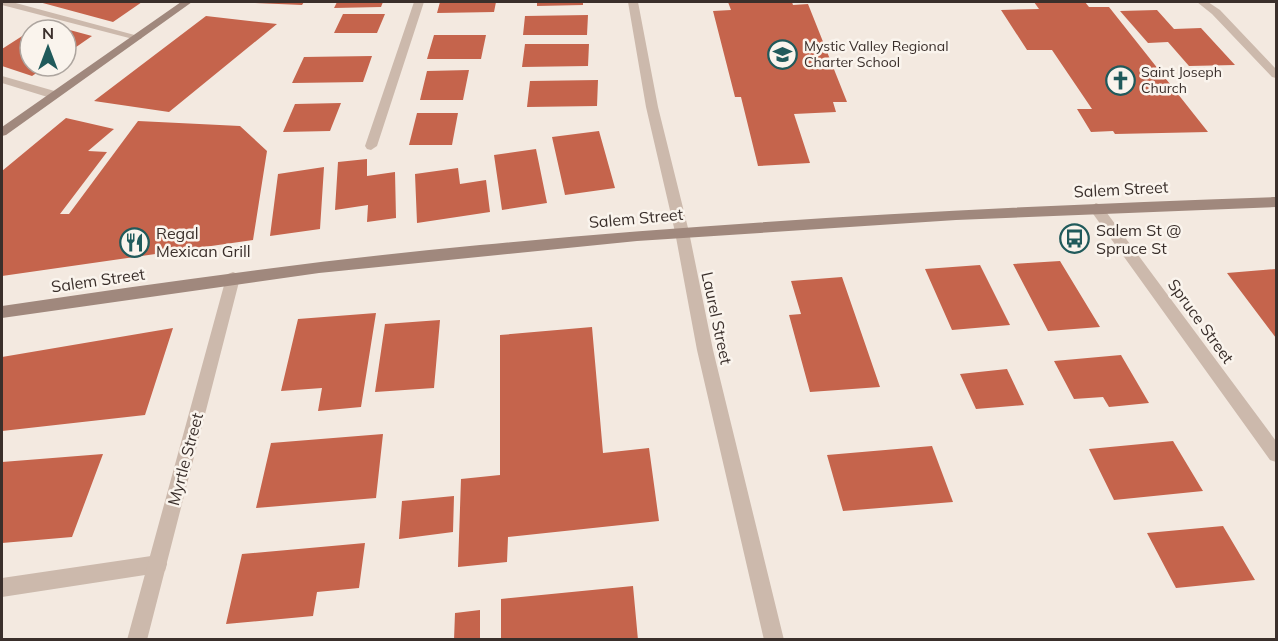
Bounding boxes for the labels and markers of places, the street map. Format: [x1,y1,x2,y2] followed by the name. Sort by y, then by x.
[804,37,949,71] place label: Mystic Valley Regional Charter School
[767,38,799,70] school or university icon: Mystic Valley Regional Charter School
[1141,63,1222,97] place label: Saint Joseph Church
[1104,64,1136,96] church icon: Saint Joseph Church
[1096,220,1182,258] place label: Salem St @ Spruce St
[156,223,251,261] place label: Regal Mexican Grill
[1059,223,1091,255] bus stop icon: Salem St @ Spruce St
[119,226,151,258] restaurant icon: Regal Mexican Grill

